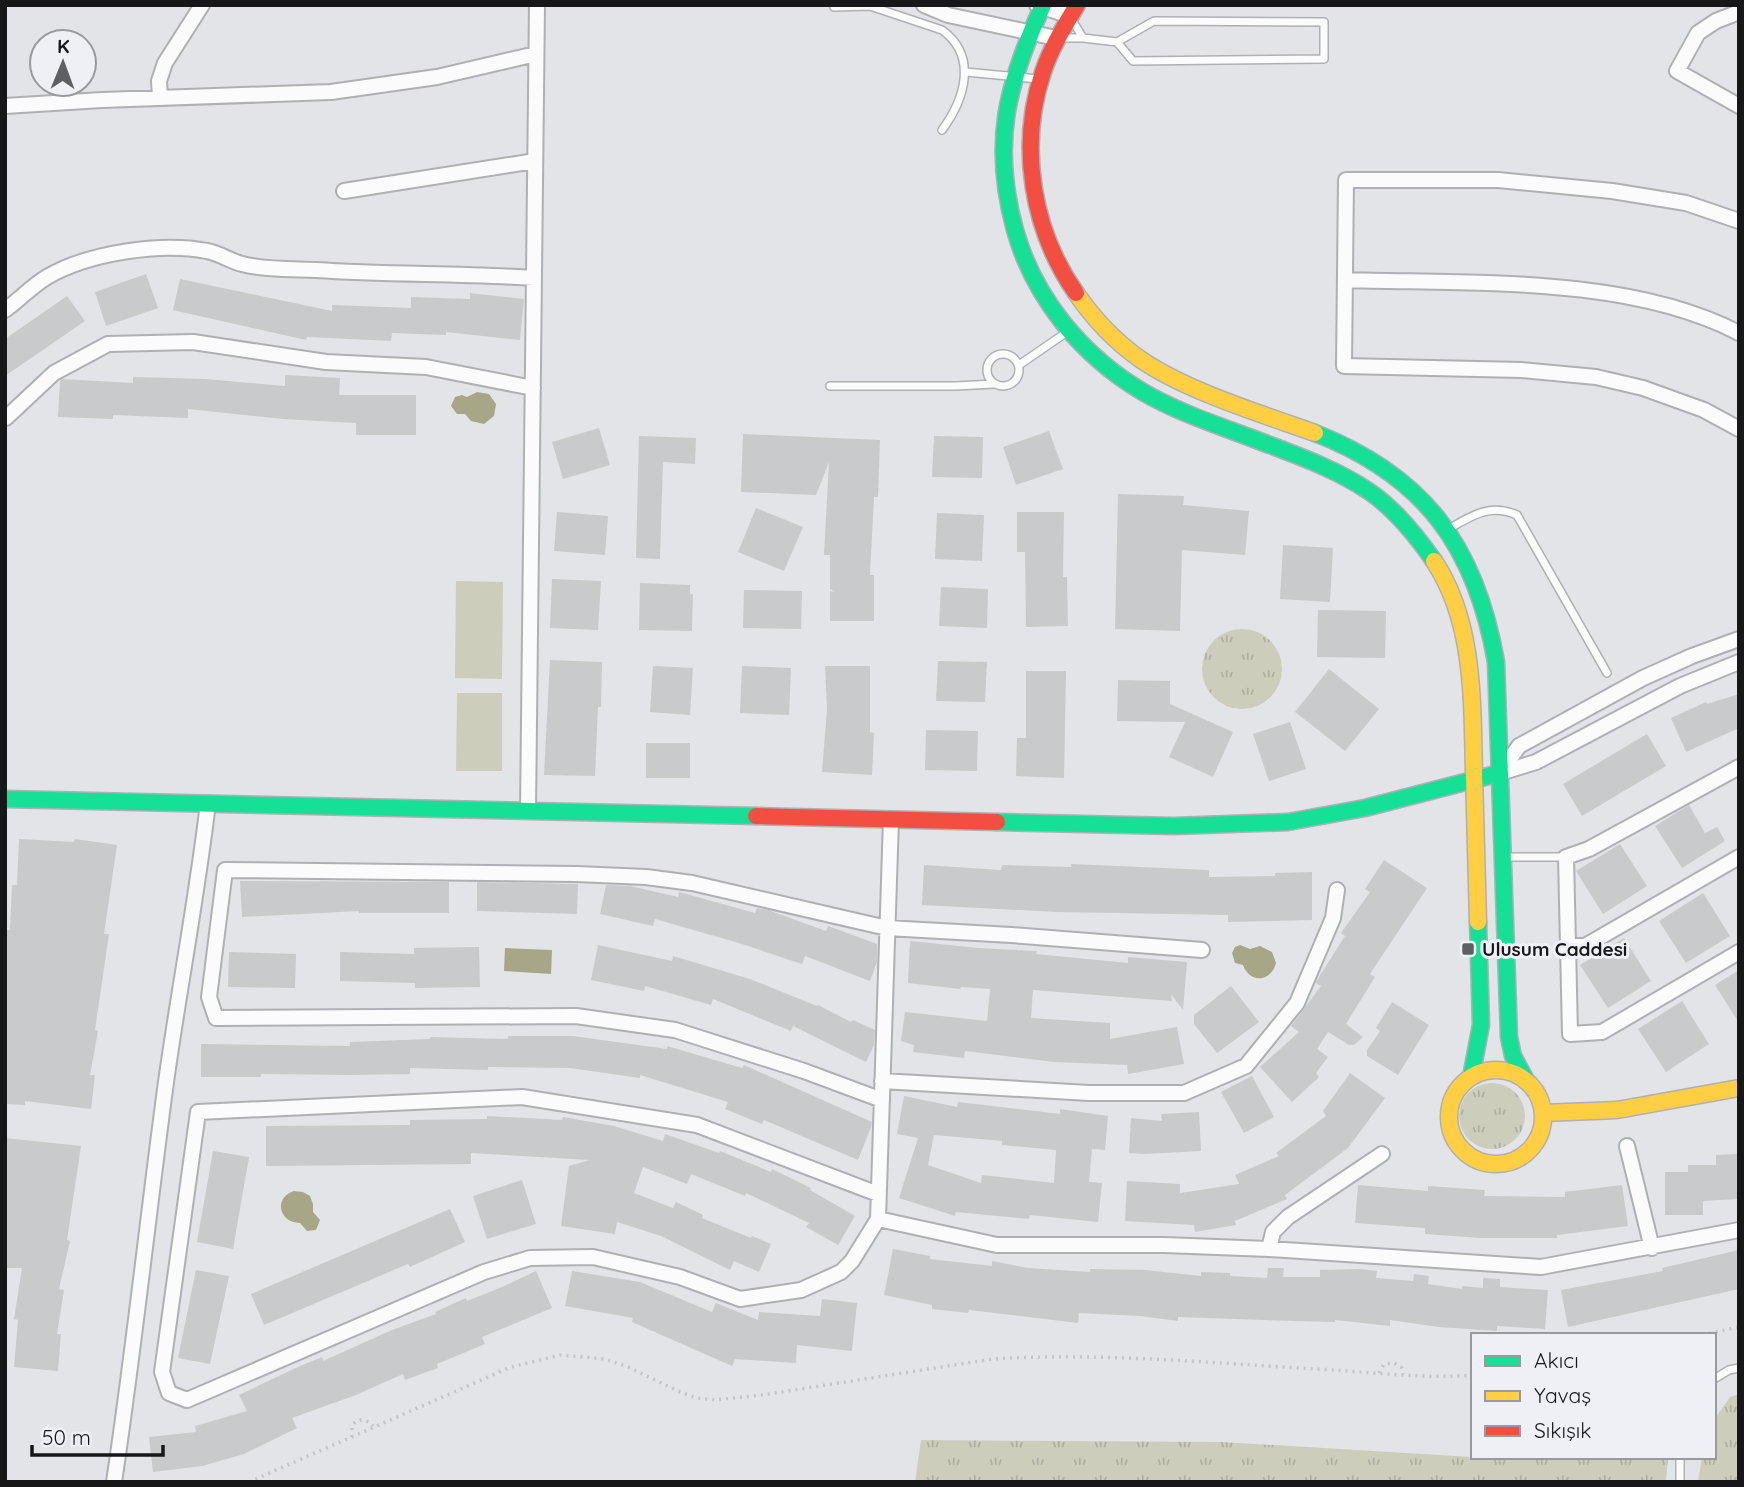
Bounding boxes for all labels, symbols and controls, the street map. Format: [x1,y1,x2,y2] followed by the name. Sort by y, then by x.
[28,28,98,98] north arrow
[57,34,70,58] text: K
[1482,937,1627,961] place label: Ulusum Caddesi
[1460,941,1476,957] marker: Ulusum Caddesi
[1471,1333,1716,1459] legend
[1534,1347,1579,1373] text: Akıcı
[1534,1382,1591,1408] text: Yavaş
[32,1414,163,1458] scale bar
[1534,1417,1592,1443] text: Sıkışık
[42,1424,91,1450] text: 50 m

